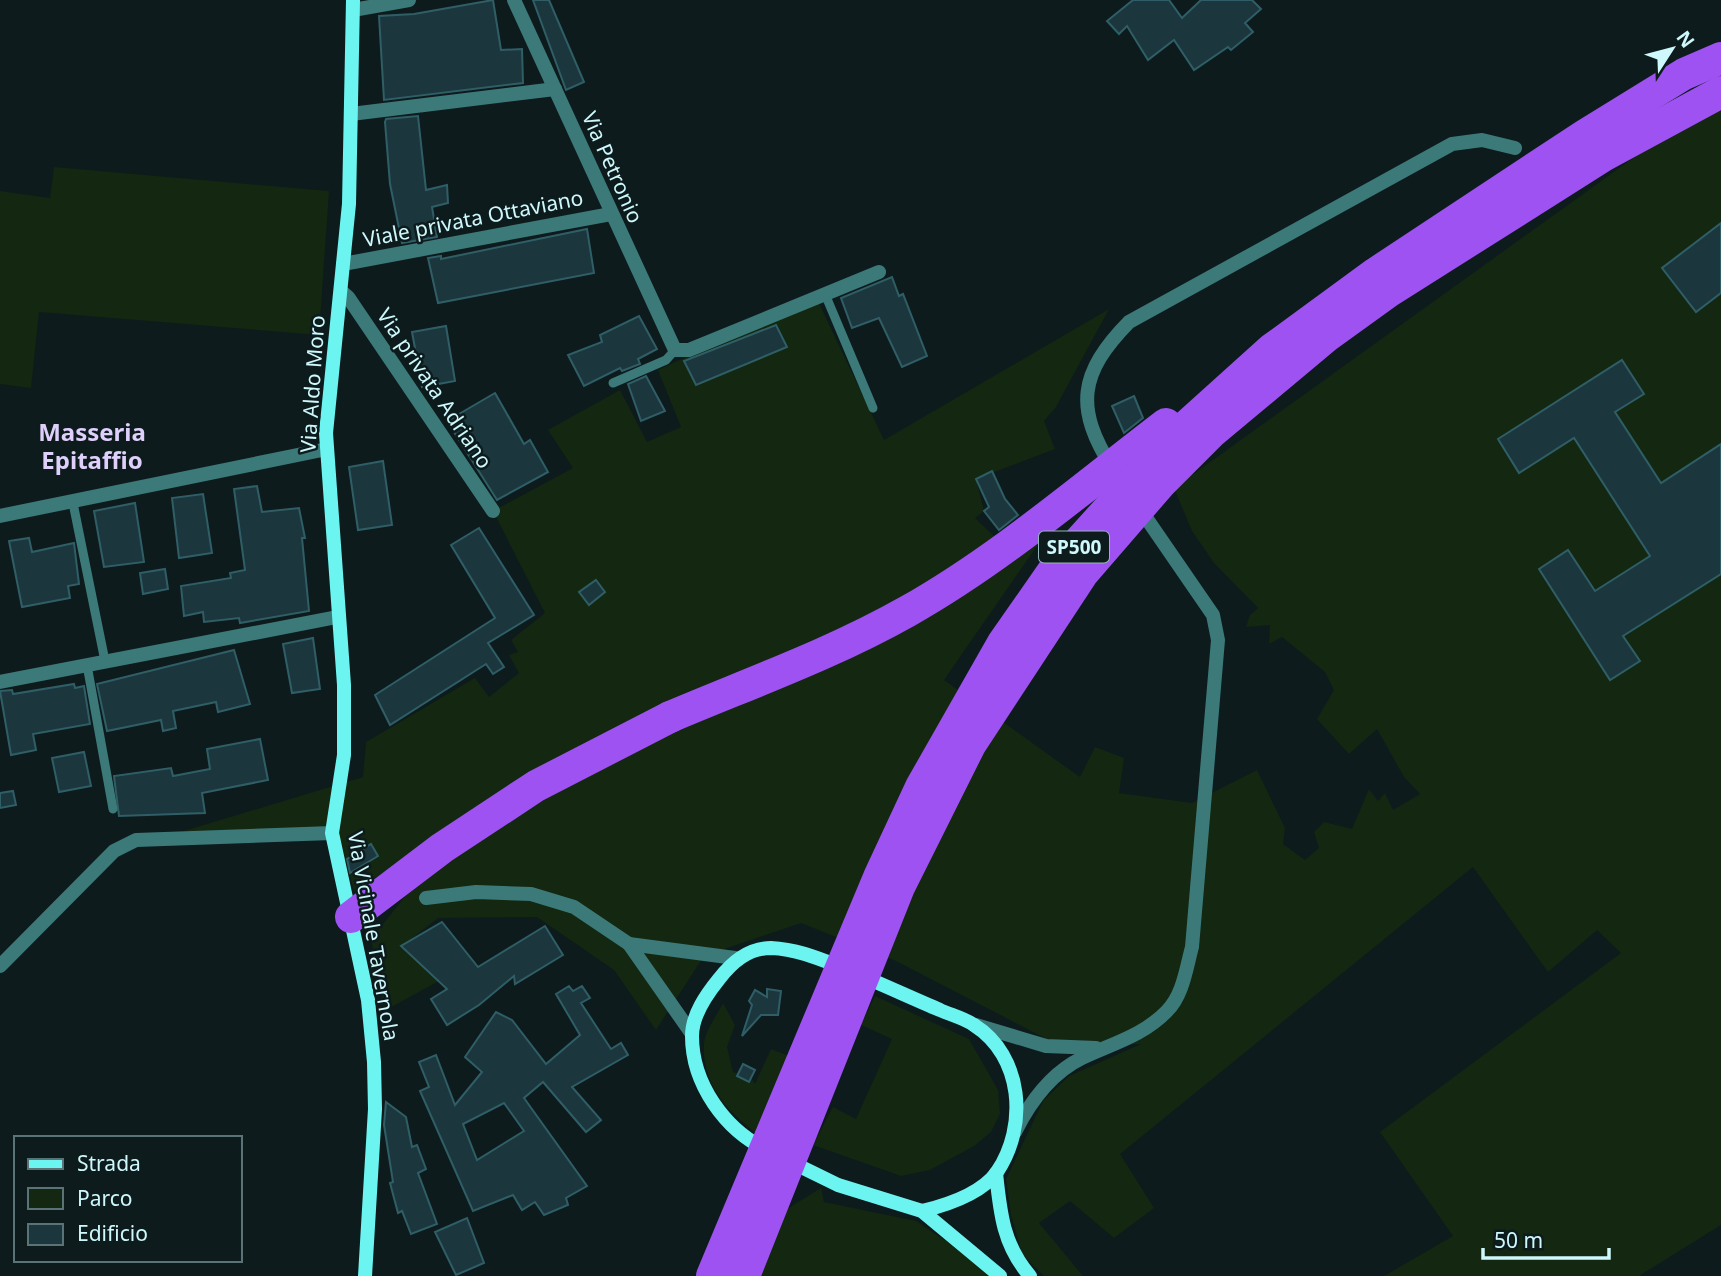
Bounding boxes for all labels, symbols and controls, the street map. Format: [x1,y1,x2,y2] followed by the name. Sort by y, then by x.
[1637,14,1707,84] north arrow
[1671,25,1701,53] text: N
[576,107,650,227] street label: Via Petronio
[361,183,585,253] street label: Viale privata Ottaviano
[371,302,499,474] street label: Via privata Adriano
[293,314,331,454] street label: Via Aldo Moro
[38,415,146,476] district label: Masseria Epitaffio
[1039,532,1109,562] road number: SP500
[342,829,406,1043] street label: Via Vicinale Tavernola
[14,1136,242,1262] legend
[77,1149,141,1177] text: Strada
[77,1184,133,1212] text: Parco
[1483,1216,1609,1260] scale bar
[77,1219,148,1247] text: Edificio
[1494,1226,1543,1254] text: 50 m

